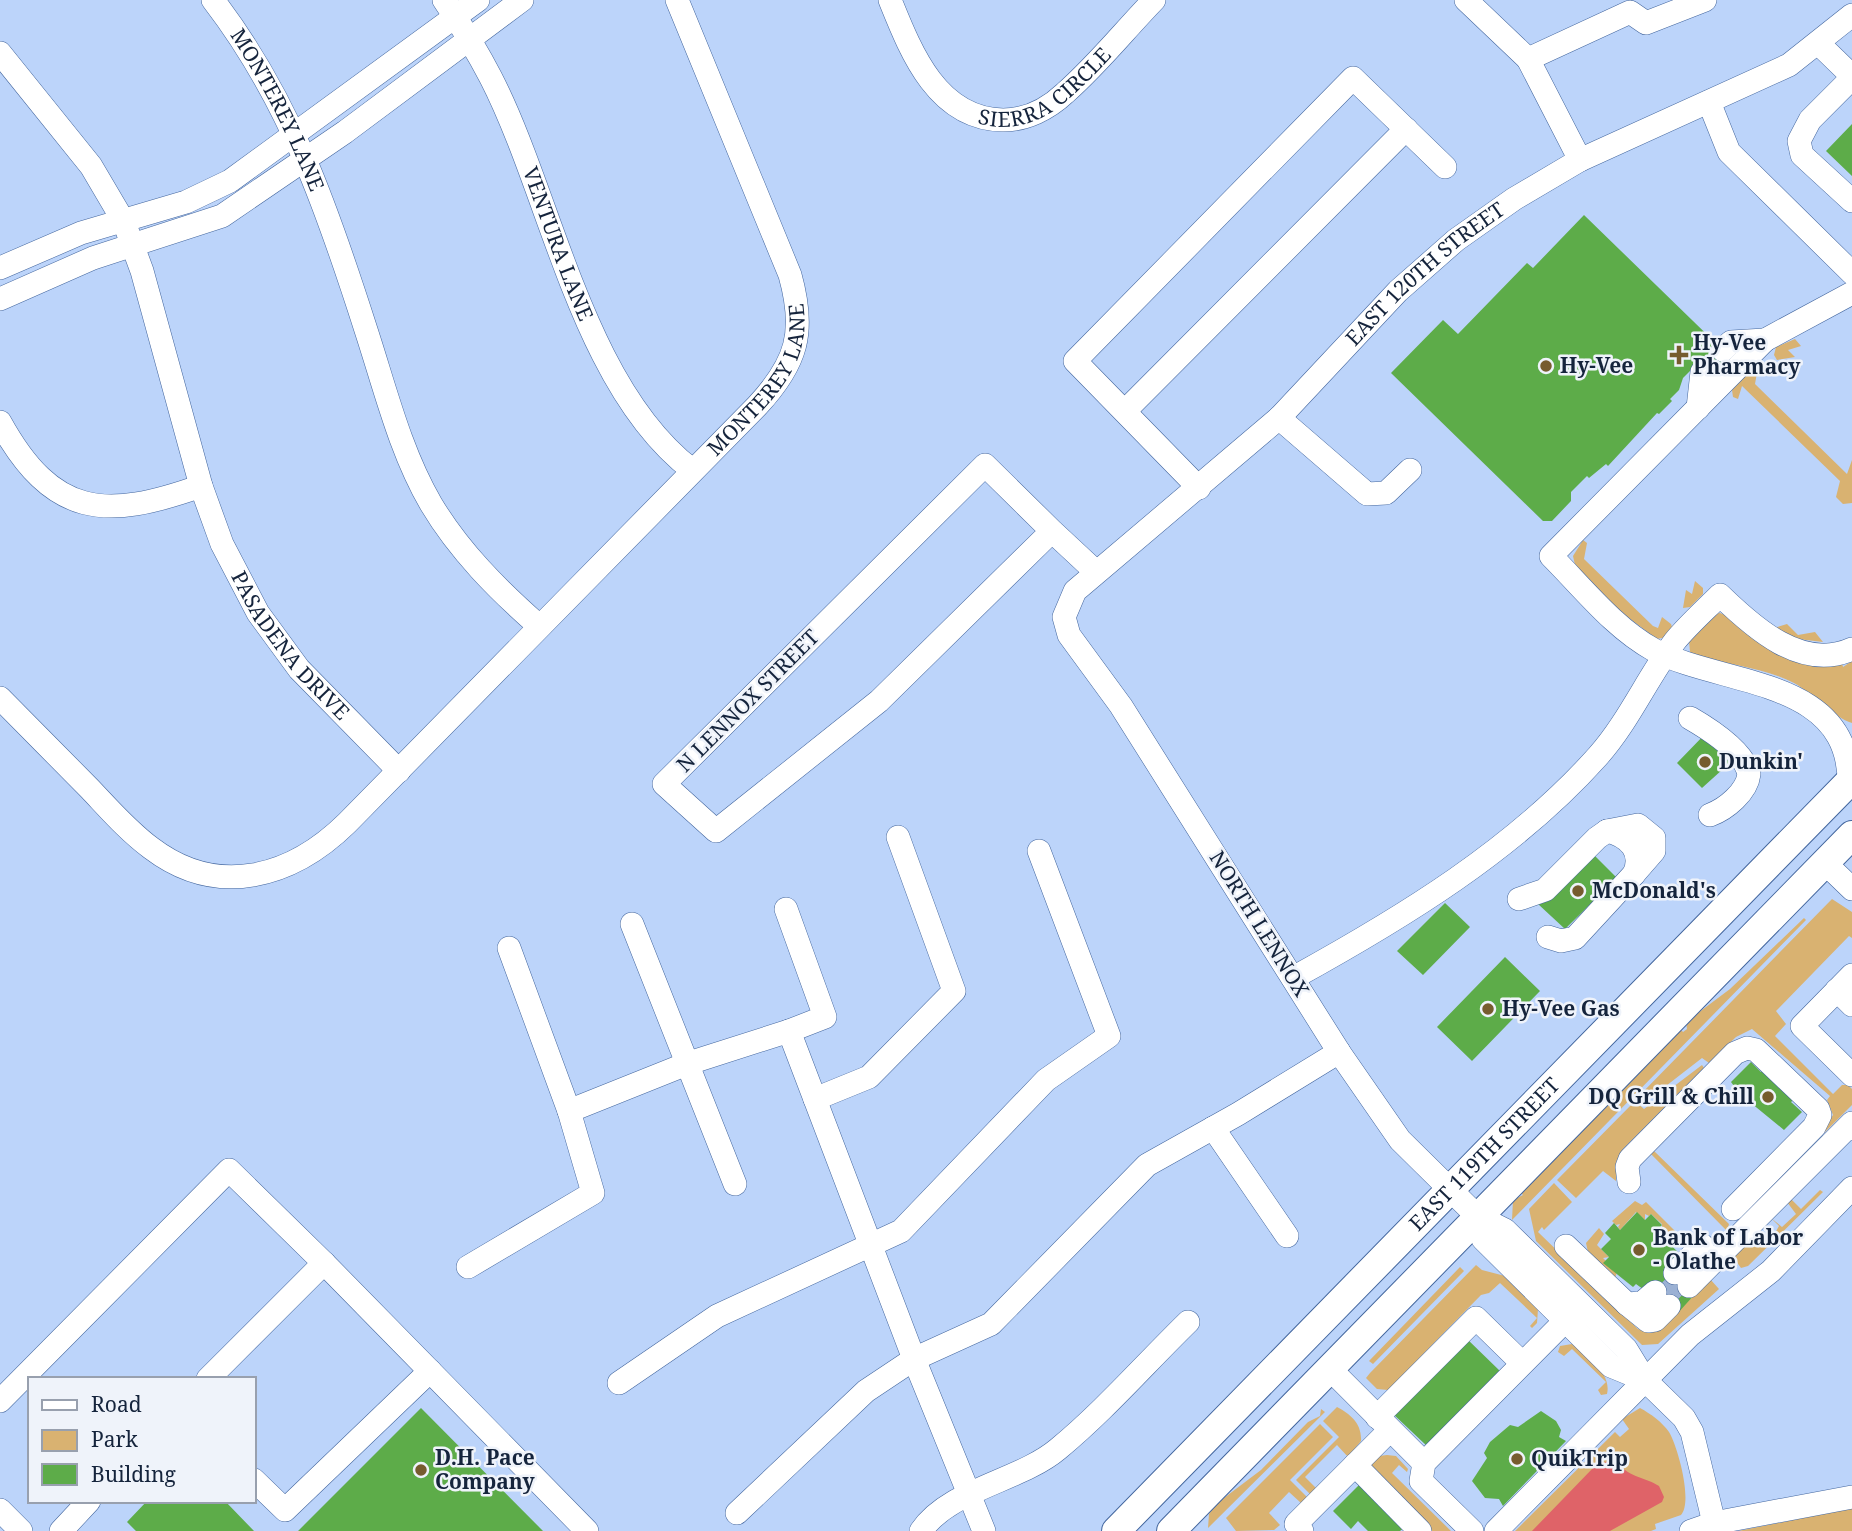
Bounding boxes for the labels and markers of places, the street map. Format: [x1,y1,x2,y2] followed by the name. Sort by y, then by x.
[1693,328,1801,380] place label: Hy-Vee Pharmacy
[1671,347,1687,363] marker: Hy-Vee Pharmacy
[1560,351,1633,379] place label: Hy-Vee
[1538,358,1554,374] marker: Hy-Vee
[1719,747,1803,775] place label: Dunkin'
[1697,754,1713,770] marker: Dunkin'
[1592,876,1716,904] place label: McDonald's
[1570,883,1586,899] marker: McDonald's
[1502,994,1620,1022] place label: Hy-Vee Gas
[1480,1001,1496,1017] marker: Hy-Vee Gas
[1589,1082,1755,1110] place label: DQ Grill & Chill
[1760,1089,1776,1105] marker: DQ Grill & Chill
[1653,1223,1803,1275] place label: Bank of Labor - Olathe
[1631,1242,1647,1258] marker: Bank of Labor - Olathe
[435,1443,535,1495] place label: D.H. Pace Company
[1531,1444,1628,1472] place label: QuikTrip
[1509,1451,1525,1467] marker: QuikTrip
[413,1462,429,1478] marker: D.H. Pace Company

